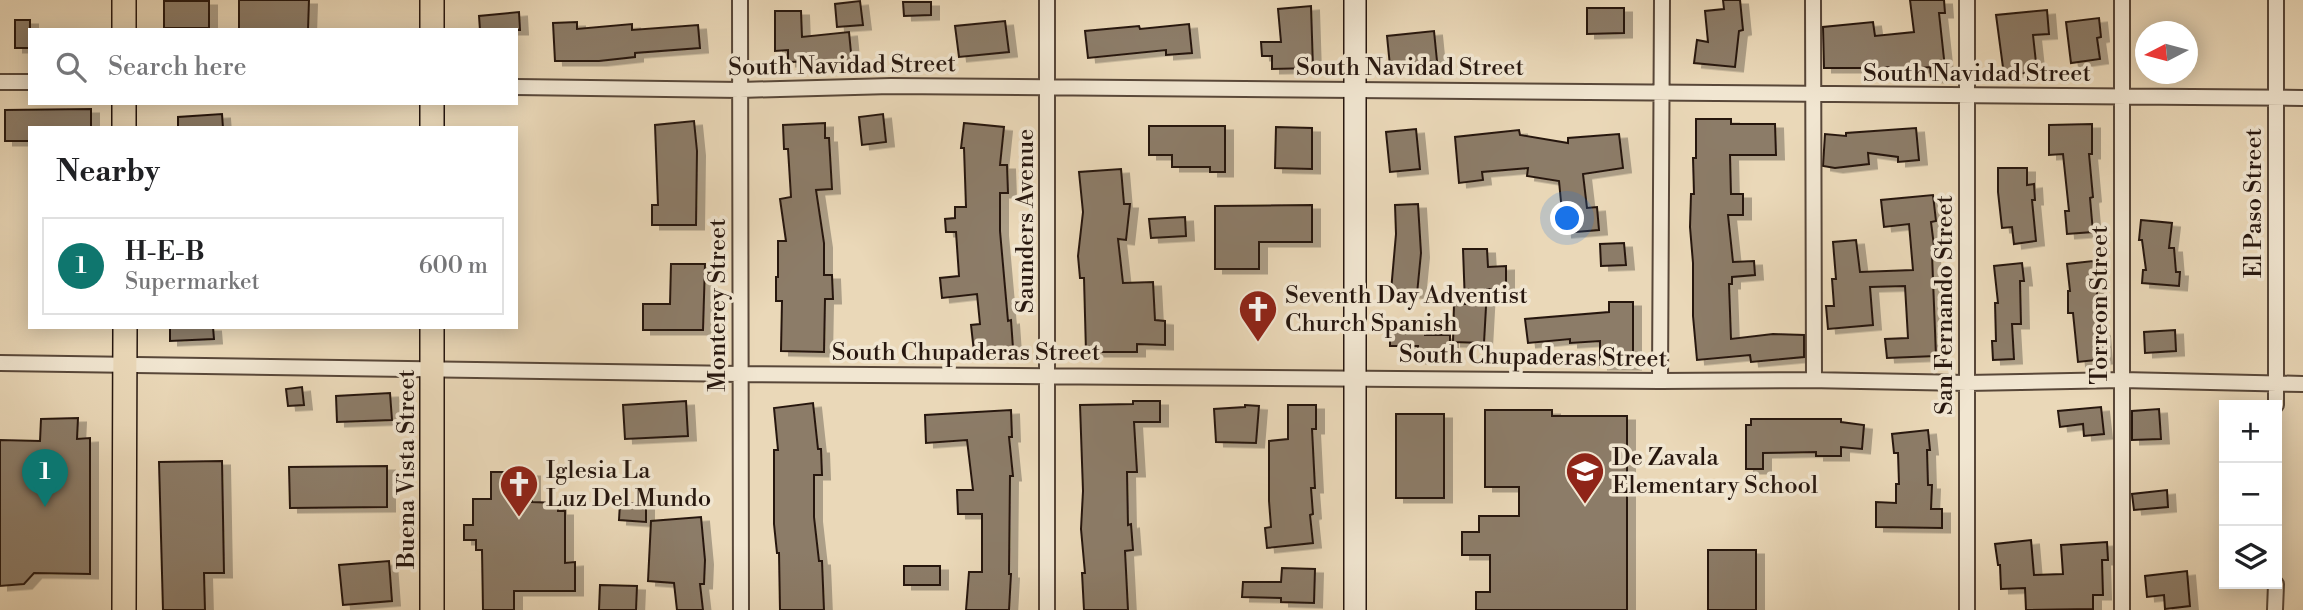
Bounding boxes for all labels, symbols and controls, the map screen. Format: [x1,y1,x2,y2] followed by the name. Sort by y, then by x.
[2135,21,2198,84] north arrow
[28,28,518,105] search box
[52,48,90,86] icon: search
[728,49,957,83] street label: South Navidad Street
[108,51,247,83] text: Search here
[1296,53,1524,83] street label: South Navidad Street
[1863,59,2091,89] street label: South Navidad Street
[2239,127,2269,278] street label: El Paso Street
[1011,129,1041,313] street label: Saunders Avenue
[56,153,160,191] text: Nearby
[1930,194,1960,415] street label: San Fernando Street
[1550,201,1584,235] your location
[703,218,733,392] street label: Monterey Street
[2085,225,2115,385] street label: Torreon Street
[125,236,205,268] text: H-E-B
[75,252,87,280] text: 1
[419,252,488,280] text: 600 m
[125,268,260,296] text: Supermarket
[1285,281,1528,339] place label: Seventh Day Adventist Church Spanish
[1237,288,1279,343] church icon: Seventh Day Adventist Church Spanish
[832,338,1101,368] street label: South Chupaderas Street
[1399,340,1668,374] street label: South Chupaderas Street
[392,369,422,570] street label: Buena Vista Street
[2219,400,2282,589] map controls
[2219,400,2282,463] button: +
[1612,443,1818,501] place label: De Zavala Elementary School
[22,449,68,507] pin: 1
[1564,450,1606,505] school or university icon: De Zavala Elementary School
[546,456,711,514] place label: Iglesia La Luz Del Mundo
[498,463,540,518] church icon: Iglesia La Luz Del Mundo
[2219,463,2282,526] button: −
[2219,526,2282,589] button: layers

